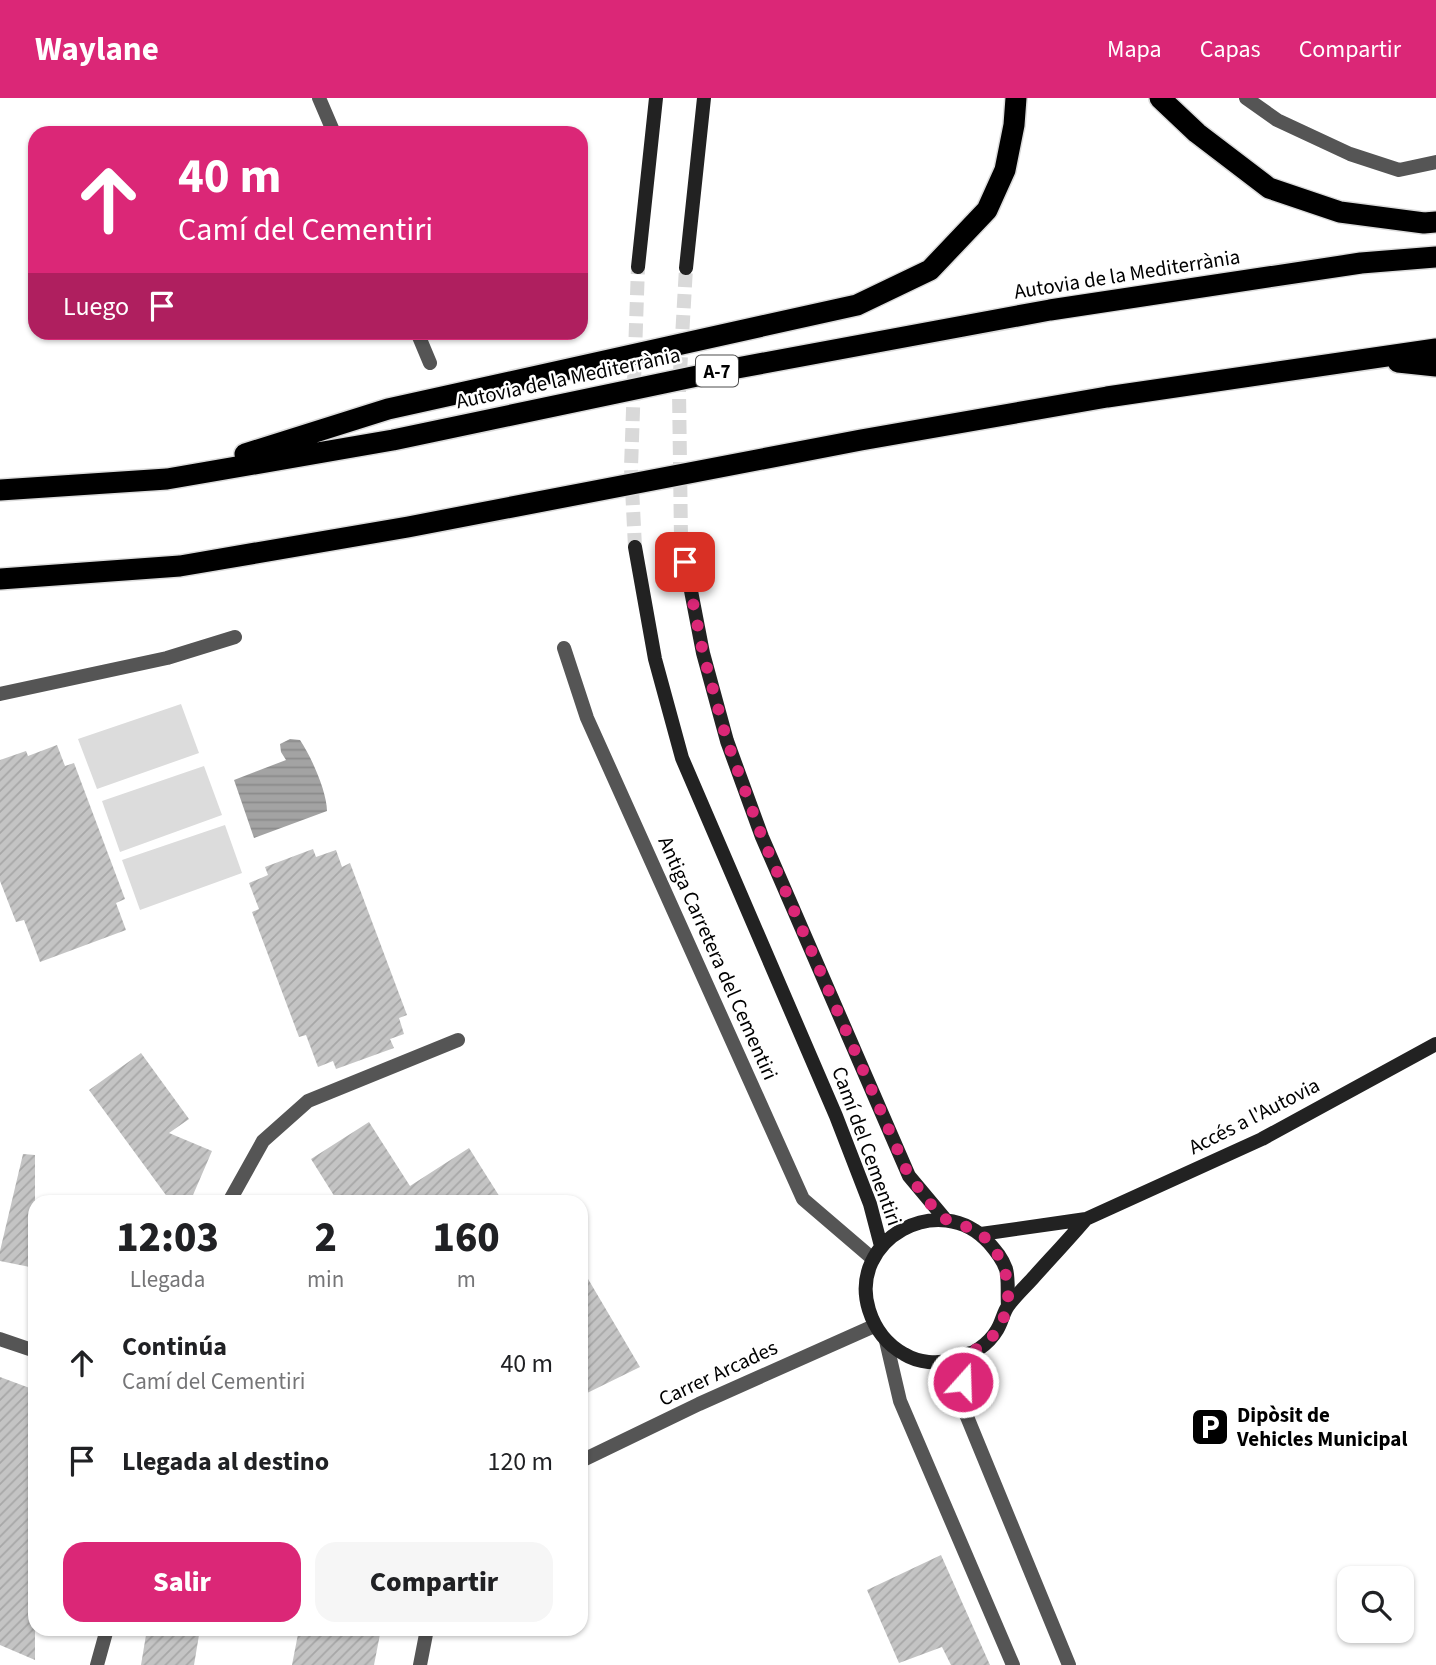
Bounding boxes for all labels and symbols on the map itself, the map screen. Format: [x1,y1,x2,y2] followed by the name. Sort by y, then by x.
[1012,241,1242,307] street label: Autovia de la Mediterrània
[453,340,683,416] street label: Autovia de la Mediterrània
[696,356,738,386] road number: A-7
[655,532,715,592] pin
[651,831,785,1085] street label: Antiga Carretera del Cementiri
[824,1062,910,1230] street label: Camí del Cementiri
[1183,1070,1325,1162] street label: Accés a l'Autovia
[654,1332,783,1414] street label: Carrer Arcades
[926,1345,1000,1419] position arrow
[1236,1400,1407,1454] place label: Dipòsit de Vehicles Municipal
[1189,1406,1231,1448] parking icon: Dipòsit de Vehicles Municipal

